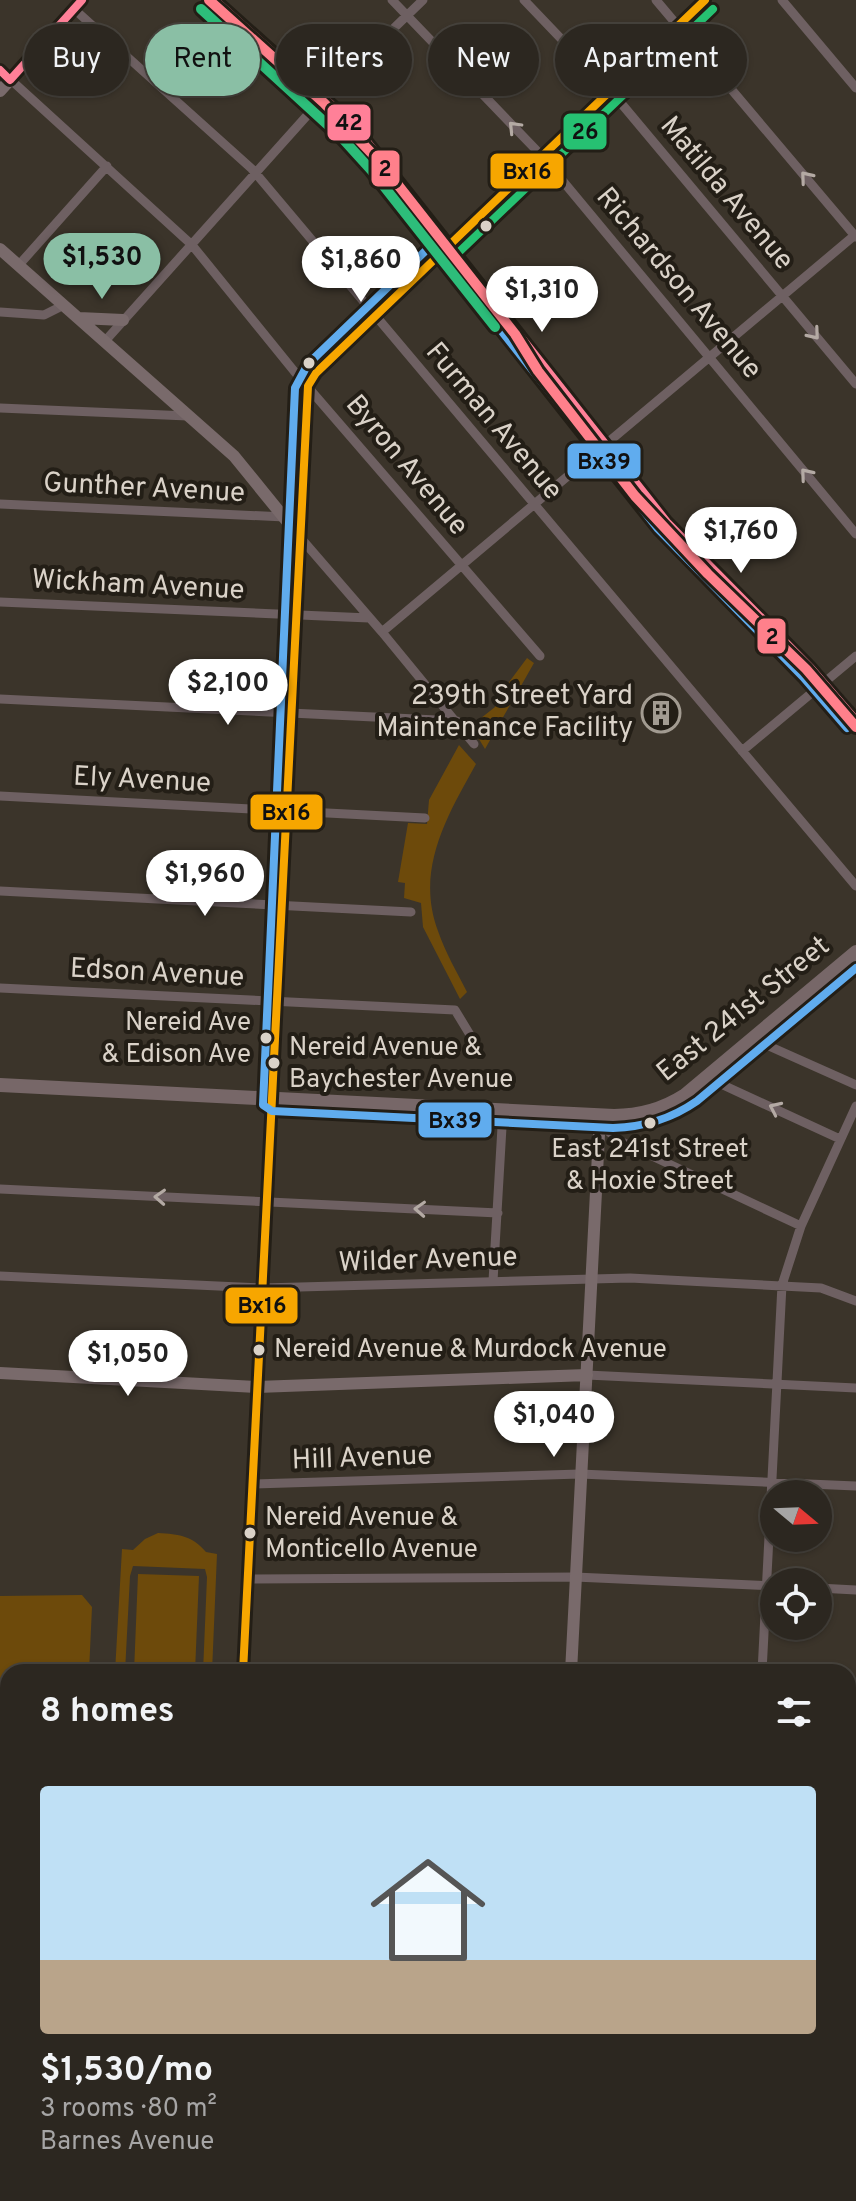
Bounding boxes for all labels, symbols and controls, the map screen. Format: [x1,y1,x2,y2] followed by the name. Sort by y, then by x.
[24,24,129,96] chip: Buy
[145,24,260,96] chip: Rent
[276,24,412,96] chip: Filters
[428,24,539,96] chip: New
[555,24,747,96] chip: Apartment
[326,103,372,142] line badge: 42
[651,110,801,278] street label: Matilda Avenue
[335,111,363,138] text: 42
[562,112,608,151] line badge: 26
[572,120,598,147] text: 26
[509,121,523,136] one-way arrow
[370,149,401,188] line badge: 2
[489,152,565,190] line badge: Bx16
[378,157,392,184] text: 2
[502,160,552,187] text: Bx16
[801,171,816,186] one-way arrow
[587,181,769,387] street label: Richardson Avenue
[478,218,494,234] unlabelled marker
[37,233,167,301] pin: $1,530
[296,236,426,304] pin: $1,860
[62,242,143,275] text: $1,530
[320,245,402,278] text: $1,860
[477,266,607,334] pin: $1,310
[504,275,580,308] text: $1,310
[804,324,819,339] one-way arrow
[416,336,570,508] street label: Furman Avenue
[301,355,317,371] unlabelled marker
[337,388,475,544] street label: Byron Avenue
[566,442,642,480] line badge: Bx39
[577,450,631,477] text: Bx39
[42,466,246,512] street label: Gunther Avenue
[801,468,816,483] one-way arrow
[676,507,806,575] pin: $1,760
[703,516,779,549] text: $1,760
[31,562,245,610] street label: Wickham Avenue
[756,617,787,655] line badge: 2
[765,625,779,652] text: 2
[163,659,293,727] pin: $2,100
[187,668,269,701] text: $2,100
[376,679,633,747] place label: 239th Street Yard Maintenance Facility
[640,692,682,734] building icon: 239th Street Yard Maintenance Facility
[72,759,212,803] street label: Ely Avenue
[249,793,324,831] line badge: Bx16
[261,801,311,828] text: Bx16
[140,850,270,918] pin: $1,960
[164,859,246,892] text: $1,960
[650,929,838,1091] street label: East 241st Street
[69,951,245,997] street label: Edson Avenue
[102,1007,251,1072] place label: Nereid Ave & Edison Ave
[258,1030,274,1046] marker: Nereid Ave & Edison Ave
[289,1032,513,1097] place label: Nereid Avenue & Baychester Avenue
[266,1055,282,1071] marker: Nereid Avenue & Baychester Avenue
[417,1101,493,1139] line badge: Bx39
[768,1102,783,1118] one-way arrow
[428,1109,482,1136] text: Bx39
[642,1115,658,1131] marker: East 241st Street & Hoxie Street
[551,1134,749,1199] place label: East 241st Street & Hoxie Street
[153,1189,166,1206] one-way arrow
[413,1201,426,1218] one-way arrow
[338,1240,518,1282] street label: Wilder Avenue
[224,1286,299,1325] line badge: Bx16
[237,1294,287,1321] text: Bx16
[63,1330,193,1398] pin: $1,050
[274,1334,667,1367] place label: Nereid Avenue & Murdock Avenue
[87,1339,169,1372] text: $1,050
[251,1342,267,1358] marker: Nereid Avenue & Murdock Avenue
[489,1391,619,1459] pin: $1,040
[512,1400,596,1433] text: $1,040
[291,1439,433,1479] street label: Hill Avenue
[760,1480,832,1552] north arrow
[760,1480,832,1640] map controls
[265,1502,478,1567] place label: Nereid Avenue & Monticello Avenue
[242,1525,258,1541] marker: Nereid Avenue & Monticello Avenue
[760,1568,832,1640] button: locate
[772,1690,816,1734] icon: filters
[40,1691,174,1734] text: 8 homes
[356,1838,500,1982] icon: home
[40,2050,213,2093] text: $1,530/mo
[40,2093,217,2126] text: 3 rooms · 80 m²
[40,2126,214,2159] text: Barnes Avenue

